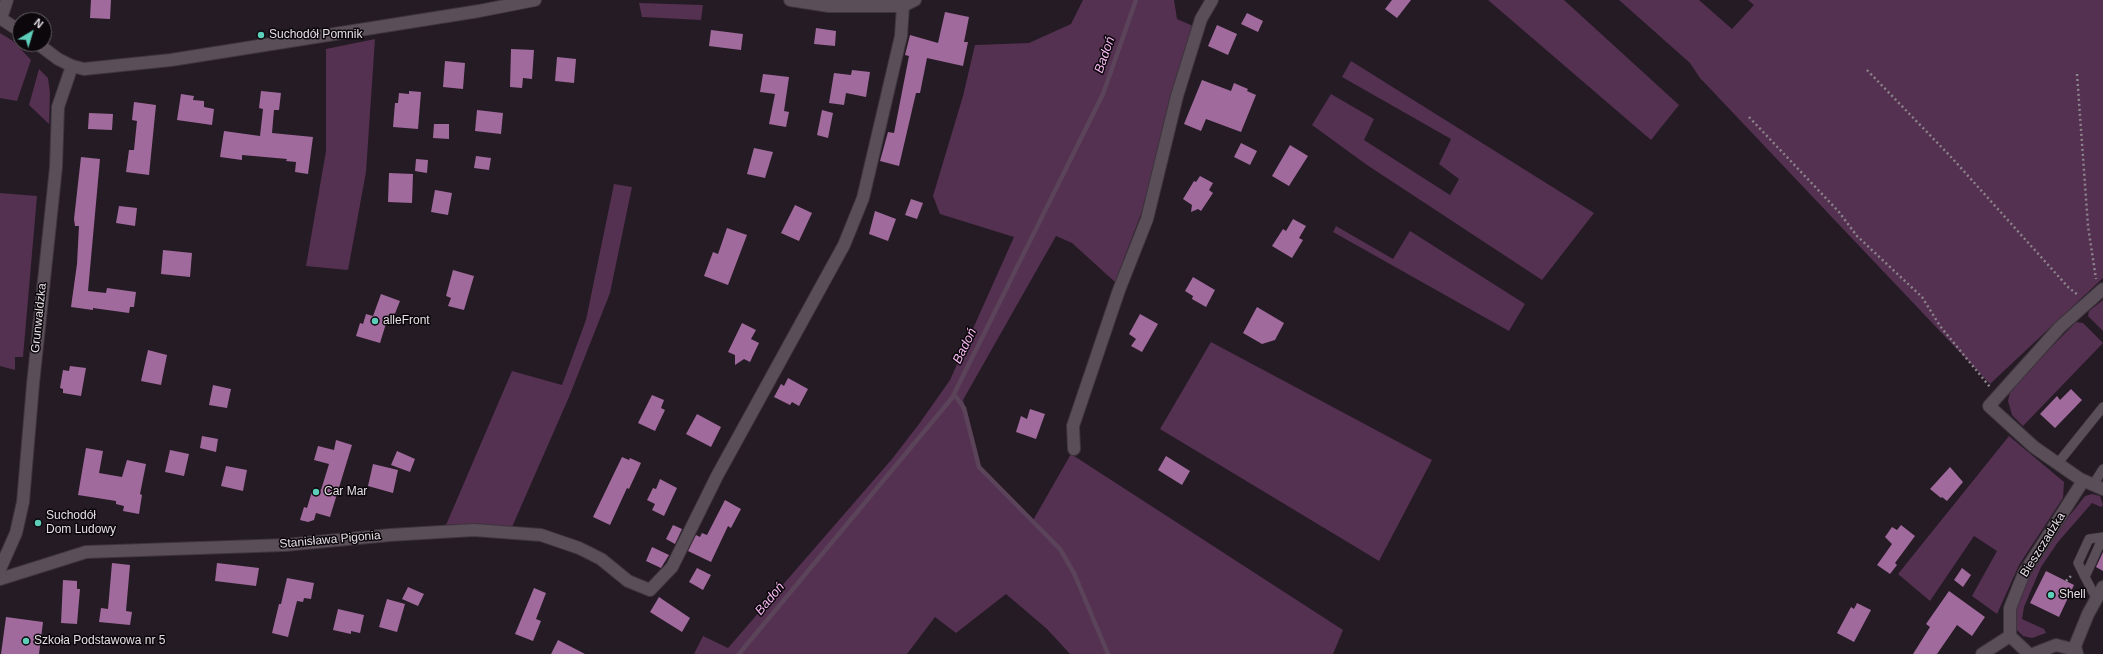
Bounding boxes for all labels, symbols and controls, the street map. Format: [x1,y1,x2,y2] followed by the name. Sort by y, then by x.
[12,12,52,52] north arrow
[32,16,46,31] text: N
[269,28,362,42] place label: Suchodół Pomnik
[256,30,266,40] marker: Suchodół Pomnik
[1092,35,1118,75] water label: Badoń
[28,282,50,354] street label: Grunwaldzka
[383,314,430,328] place label: alleFront
[370,316,380,326] marker: alleFront
[950,326,980,366] water label: Badoń
[324,485,367,499] place label: Car Mar
[311,487,321,497] marker: Car Mar
[46,509,116,537] place label: Suchodół Dom Ludowy
[2017,510,2069,580] street label: Bieszczadzka
[33,518,43,528] marker: Suchodół Dom Ludowy
[279,528,381,552] street label: Stanisława Pigonia
[752,580,788,618] water label: Badoń
[2059,588,2086,602] place label: Shell
[2046,590,2056,600] marker: Shell
[34,634,165,648] place label: Szkoła Podstawowa nr 5
[21,636,31,646] marker: Szkoła Podstawowa nr 5

